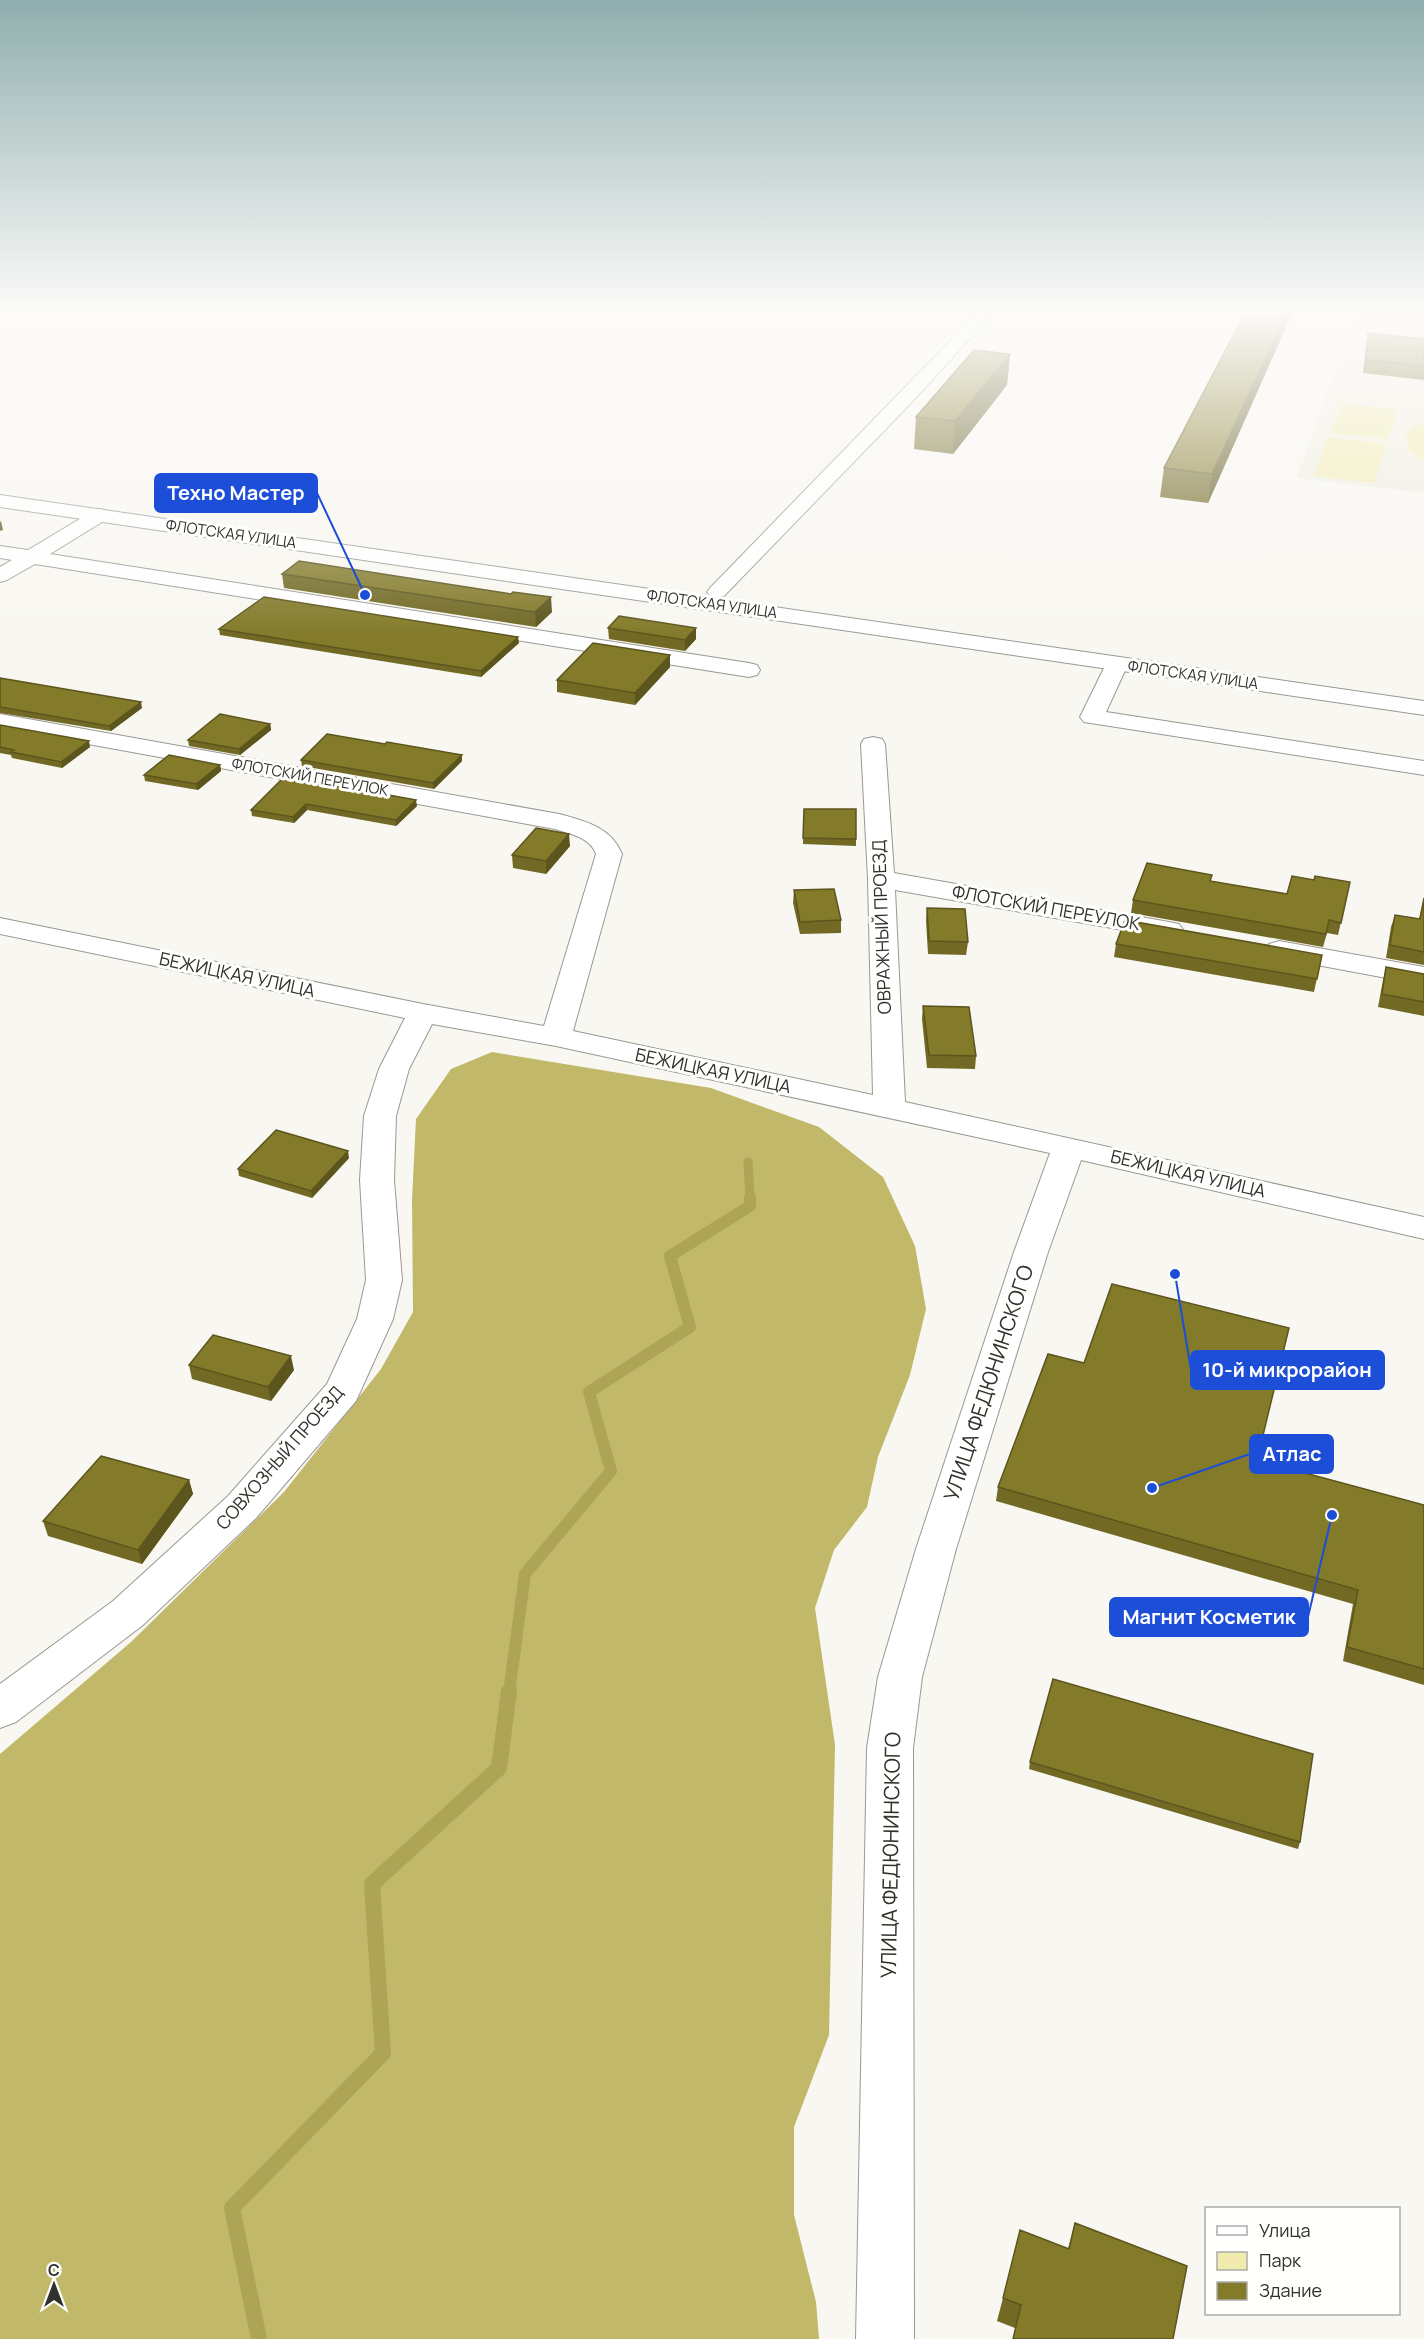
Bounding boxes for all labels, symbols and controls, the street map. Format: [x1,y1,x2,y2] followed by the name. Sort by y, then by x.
[155,474,317,512] callout: Техно Мастер
[167,479,305,506] text: Техно Мастер
[165,514,298,553] street label: ФЛОТСКАЯ УЛИЦА
[646,584,779,623] street label: ФЛОТСКАЯ УЛИЦА
[1127,655,1260,694] street label: ФЛОТСКАЯ УЛИЦА
[230,752,390,801] street label: ФЛОТСКИЙ ПЕРЕУЛОК
[866,839,896,1015] street label: ОВРАЖНЫЙ ПРОЕЗД
[950,879,1142,935] street label: ФЛОТСКИЙ ПЕРЕУЛОК
[157,946,318,1002] street label: БЕЖИЦКАЯ УЛИЦА
[633,1042,794,1098] street label: БЕЖИЦКАЯ УЛИЦА
[1108,1143,1269,1203] street label: БЕЖИЦКАЯ УЛИЦА
[937,1261,1039,1504] street label: УЛИЦА ФЕДЮНИНСКОГО
[1191,1351,1384,1389] callout: 10-й микрорайон
[1202,1356,1372,1383] text: 10-й микрорайон
[210,1380,348,1534] street label: СОВХОЗНЫЙ ПРОЕЗД
[1250,1435,1333,1473] callout: Атлас
[1263,1440,1321,1467] text: Атлас
[1110,1598,1308,1636] callout: Магнит Косметик
[1122,1603,1297,1630] text: Магнит Косметик
[874,1732,906,1978] street label: УЛИЦА ФЕДЮНИНСКОГО
[1205,2207,1400,2315] legend
[1259,2218,1311,2242] text: Улица
[1259,2248,1302,2272] text: Парк
[24,2255,84,2315] north arrow
[48,2259,60,2281] text: С
[1259,2278,1322,2302] text: Здание

